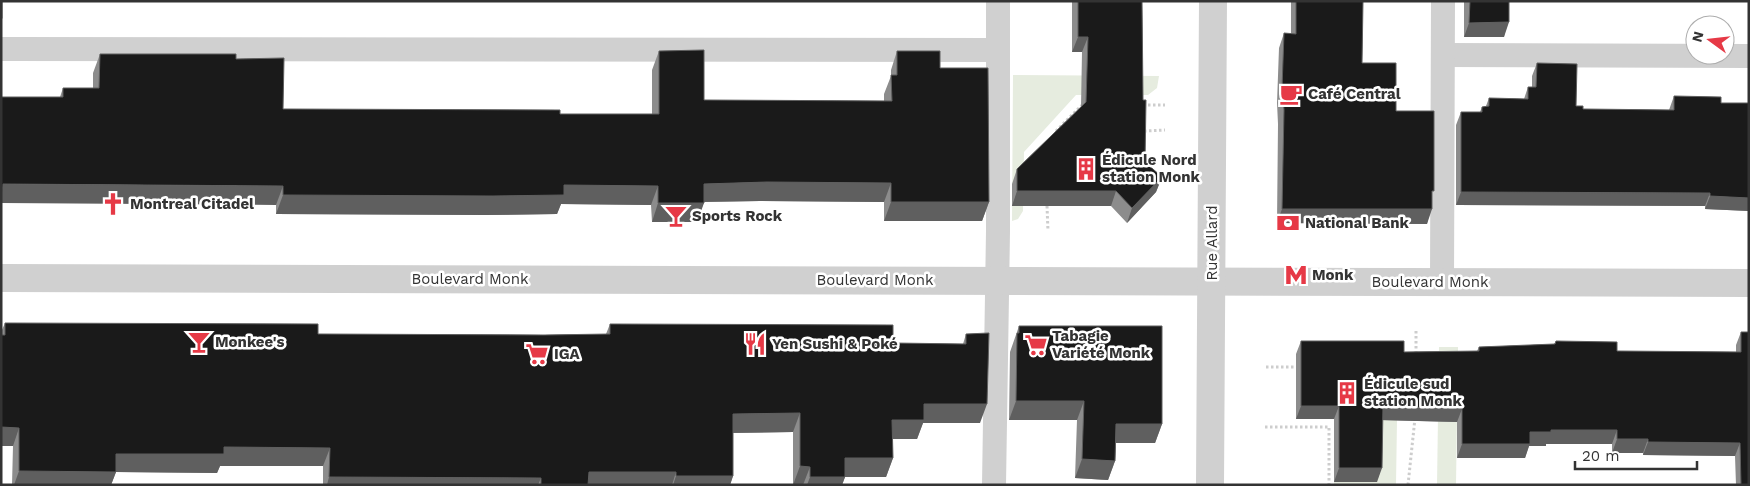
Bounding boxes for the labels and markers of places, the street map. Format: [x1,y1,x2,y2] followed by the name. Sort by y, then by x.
[1278,81,1304,107] cafe icon: Café Central
[1308,85,1401,103] place label: Café Central
[1102,151,1200,186] place label: Édicule Nord station Monk
[1073,156,1099,182] building icon: Édicule Nord station Monk
[100,191,126,217] church icon: Montreal Citadel
[130,195,254,213] place label: Montreal Citadel
[663,203,689,229] bar icon: Sports Rock
[692,207,783,225] place label: Sports Rock
[1275,210,1301,236] bank icon: National Bank
[1305,214,1410,232] place label: National Bank
[1283,262,1309,288] metro station icon: Monk
[1312,266,1354,284] place label: Monk
[1052,327,1151,362] place label: Tabagie Variété Monk
[186,329,212,355] bar icon: Monkee's
[742,331,768,357] restaurant icon: Yen Sushi & Poké
[1023,332,1049,358] supermarket icon: Tabagie Variété Monk
[215,333,285,351] place label: Monkee's
[772,335,898,353] place label: Yen Sushi & Poké
[524,341,550,367] supermarket icon: IGA
[554,345,581,363] place label: IGA
[1364,375,1462,410] place label: Édicule sud station Monk
[1334,380,1360,406] building icon: Édicule sud station Monk

